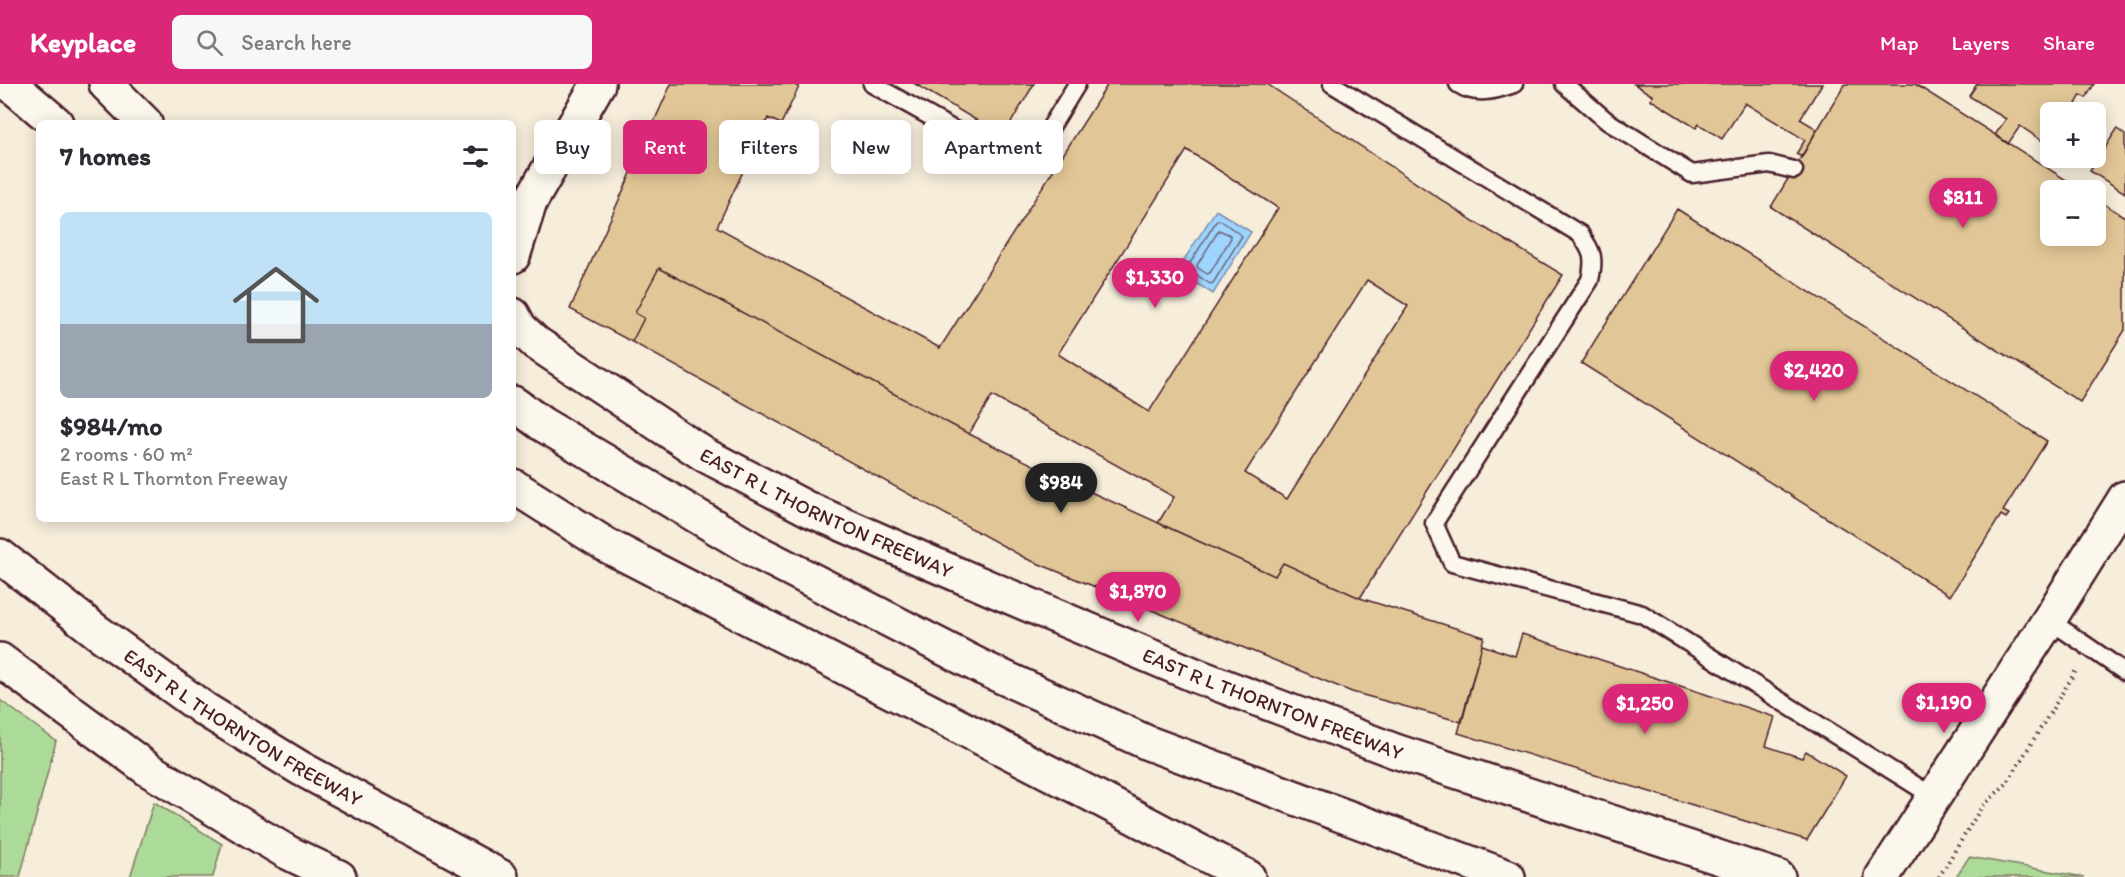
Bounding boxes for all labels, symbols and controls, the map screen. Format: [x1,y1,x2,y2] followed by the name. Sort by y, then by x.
[172,15,592,69] search box
[30,25,136,59] text: Keyplace
[193,26,226,59] icon: search
[241,29,352,56] text: Search here
[1880,30,1919,55] text: Map
[1952,30,2010,55] text: Layers
[2043,30,2095,55] text: Share
[2040,102,2106,246] map controls
[2040,102,2106,168] button: +
[534,120,611,174] chip: Buy
[623,120,707,174] chip: Rent
[719,120,819,174] chip: Filters
[831,120,911,174] chip: New
[923,120,1063,174] chip: Apartment
[60,140,151,172] text: 7 homes
[459,140,492,173] icon: filters
[1927,178,1999,229] pin: $811
[2040,180,2106,246] button: −
[1943,185,1983,209] text: $811
[222,251,330,359] icon: home
[1106,258,1204,309] pin: $1,330
[1126,265,1184,289] text: $1,330
[1765,351,1863,402] pin: $2,420
[1784,358,1844,382] text: $2,420
[60,410,163,442] text: $984/mo
[60,442,193,466] text: 2 rooms · 60 m²
[696,442,957,583] street label: EAST R L THORNTON FREEWAY
[1025,463,1097,514] pin: $984
[60,466,288,490] text: East R L Thornton Freeway
[1039,470,1083,494] text: $984
[1089,572,1187,623] pin: $1,870
[1109,579,1167,603] text: $1,870
[1139,642,1407,765] street label: EAST R L THORNTON FREEWAY
[119,643,367,812] street label: EAST R L THORNTON FREEWAY
[1895,683,1993,734] pin: $1,190
[1596,684,1694,735] pin: $1,250
[1916,690,1972,714] text: $1,190
[1616,691,1674,715] text: $1,250

